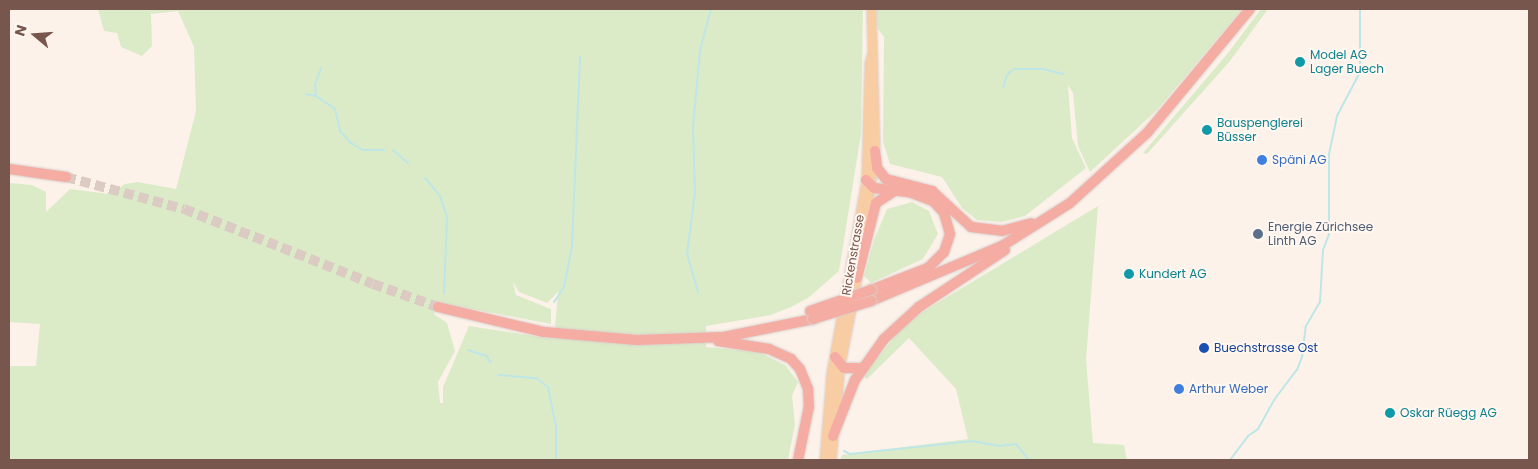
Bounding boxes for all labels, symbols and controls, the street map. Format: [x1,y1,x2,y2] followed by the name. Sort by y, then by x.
[10,10,60,60] north arrow
[10,22,32,38] text: N
[1310,48,1384,76] place label: Model AG Lager Buech
[1294,56,1306,68] marker: Model AG Lager Buech
[1217,116,1303,144] place label: Bauspenglerei Büsser
[1201,124,1213,136] marker: Bauspenglerei Büsser
[1272,153,1327,167] place label: Späni AG
[1256,154,1268,166] marker: Späni AG
[839,213,867,297] street label: Rickenstrasse
[1268,220,1373,248] place label: Energie Zürichsee Linth AG
[1252,228,1264,240] marker: Energie Zürichsee Linth AG
[1139,267,1207,281] place label: Kundert AG
[1123,268,1135,280] marker: Kundert AG
[1214,341,1318,355] place label: Buechstrasse Ost
[1198,342,1210,354] marker: Buechstrasse Ost
[1189,382,1268,396] place label: Arthur Weber
[1173,383,1185,395] marker: Arthur Weber
[1400,406,1497,420] place label: Oskar Rüegg AG
[1384,407,1396,419] marker: Oskar Rüegg AG

